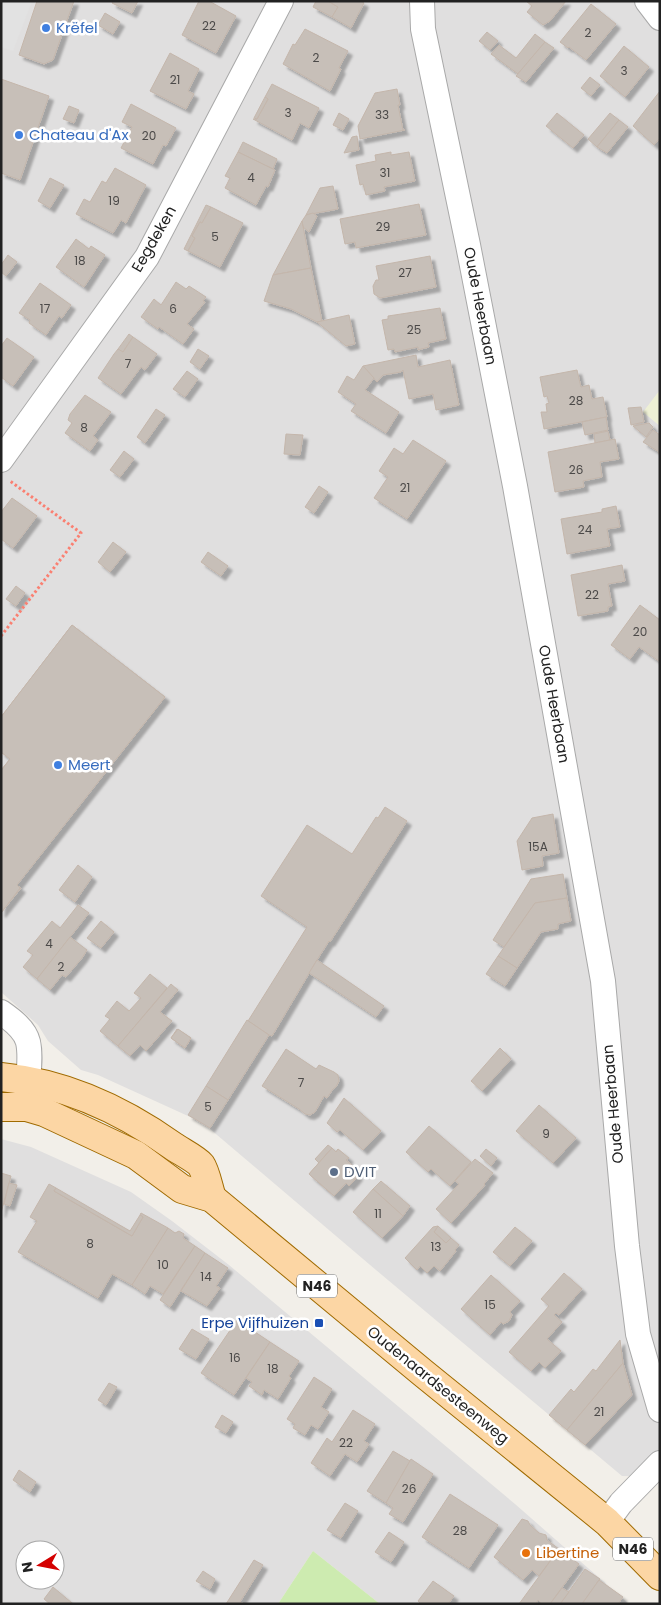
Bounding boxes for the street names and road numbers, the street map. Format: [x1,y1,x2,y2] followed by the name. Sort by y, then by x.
[126,202,181,276] street label: Eegdeken
[459,245,502,367] street label: Oude Heerbaan
[534,643,575,765] street label: Oude Heerbaan
[597,1044,628,1164] street label: Oude Heerbaan
[297,1274,337,1298] road number: N46
[363,1321,514,1448] street label: Oudenaardsesteenweg
[613,1538,653,1560] road number: N46

